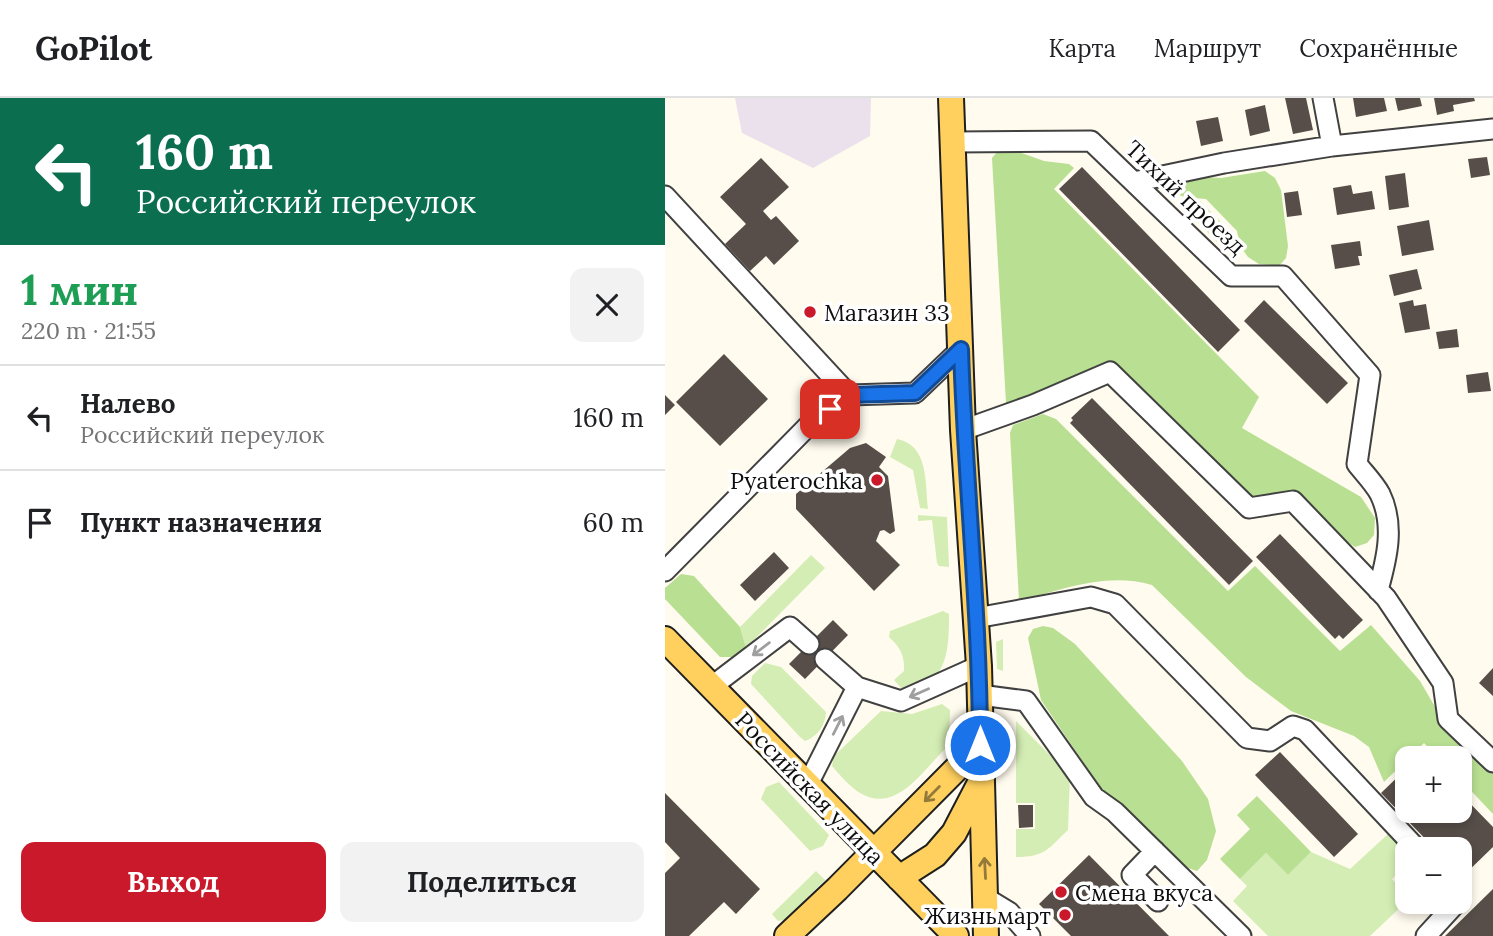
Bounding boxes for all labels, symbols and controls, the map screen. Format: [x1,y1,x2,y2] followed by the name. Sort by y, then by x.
[35,27,152,69] text: GoPilot
[1048,33,1116,64] text: Карта
[1154,33,1261,64] text: Маршрут
[1299,33,1458,64] text: Сохранённые
[136,120,273,182] text: 160 m
[21,126,112,217] icon: left
[1120,134,1252,260] street label: Тихий проезд
[136,181,476,222] text: Российский переулок
[21,263,138,317] text: 1 мин
[570,268,644,342] button: close
[824,298,950,327] place label: Магазин 33
[802,304,818,320] marker: Магазин 33
[21,316,156,345] text: 220 m · 21:55
[800,379,860,439] pin
[80,387,176,420] text: Налево
[811,390,849,428] icon: arrive
[21,399,59,437] icon: left
[573,401,644,434] text: 160 m
[80,420,324,449] text: Российский переулок
[730,466,863,495] place label: Pyaterochka
[869,472,885,488] marker: Pyaterochka
[21,504,59,542] icon: arrive
[80,506,322,539] text: Пункт назначения
[583,506,644,539] text: 60 m
[752,642,770,657] one-way arrow
[909,687,930,700] one-way arrow
[729,705,891,871] street label: Российская улица
[943,708,1017,782] position arrow
[831,715,845,736] one-way arrow
[1395,746,1472,914] map controls
[1395,746,1472,823] button: +
[923,785,940,802] one-way arrow
[1395,837,1472,914] button: −
[21,842,326,922] button: Выход
[340,842,644,922] button: Поделиться
[978,857,991,880] one-way arrow
[1075,878,1213,907] place label: Смена вкуса
[1053,884,1069,900] marker: Смена вкуса
[924,901,1051,930] place label: Жизньмарт
[1057,907,1073,923] marker: Жизньмарт

